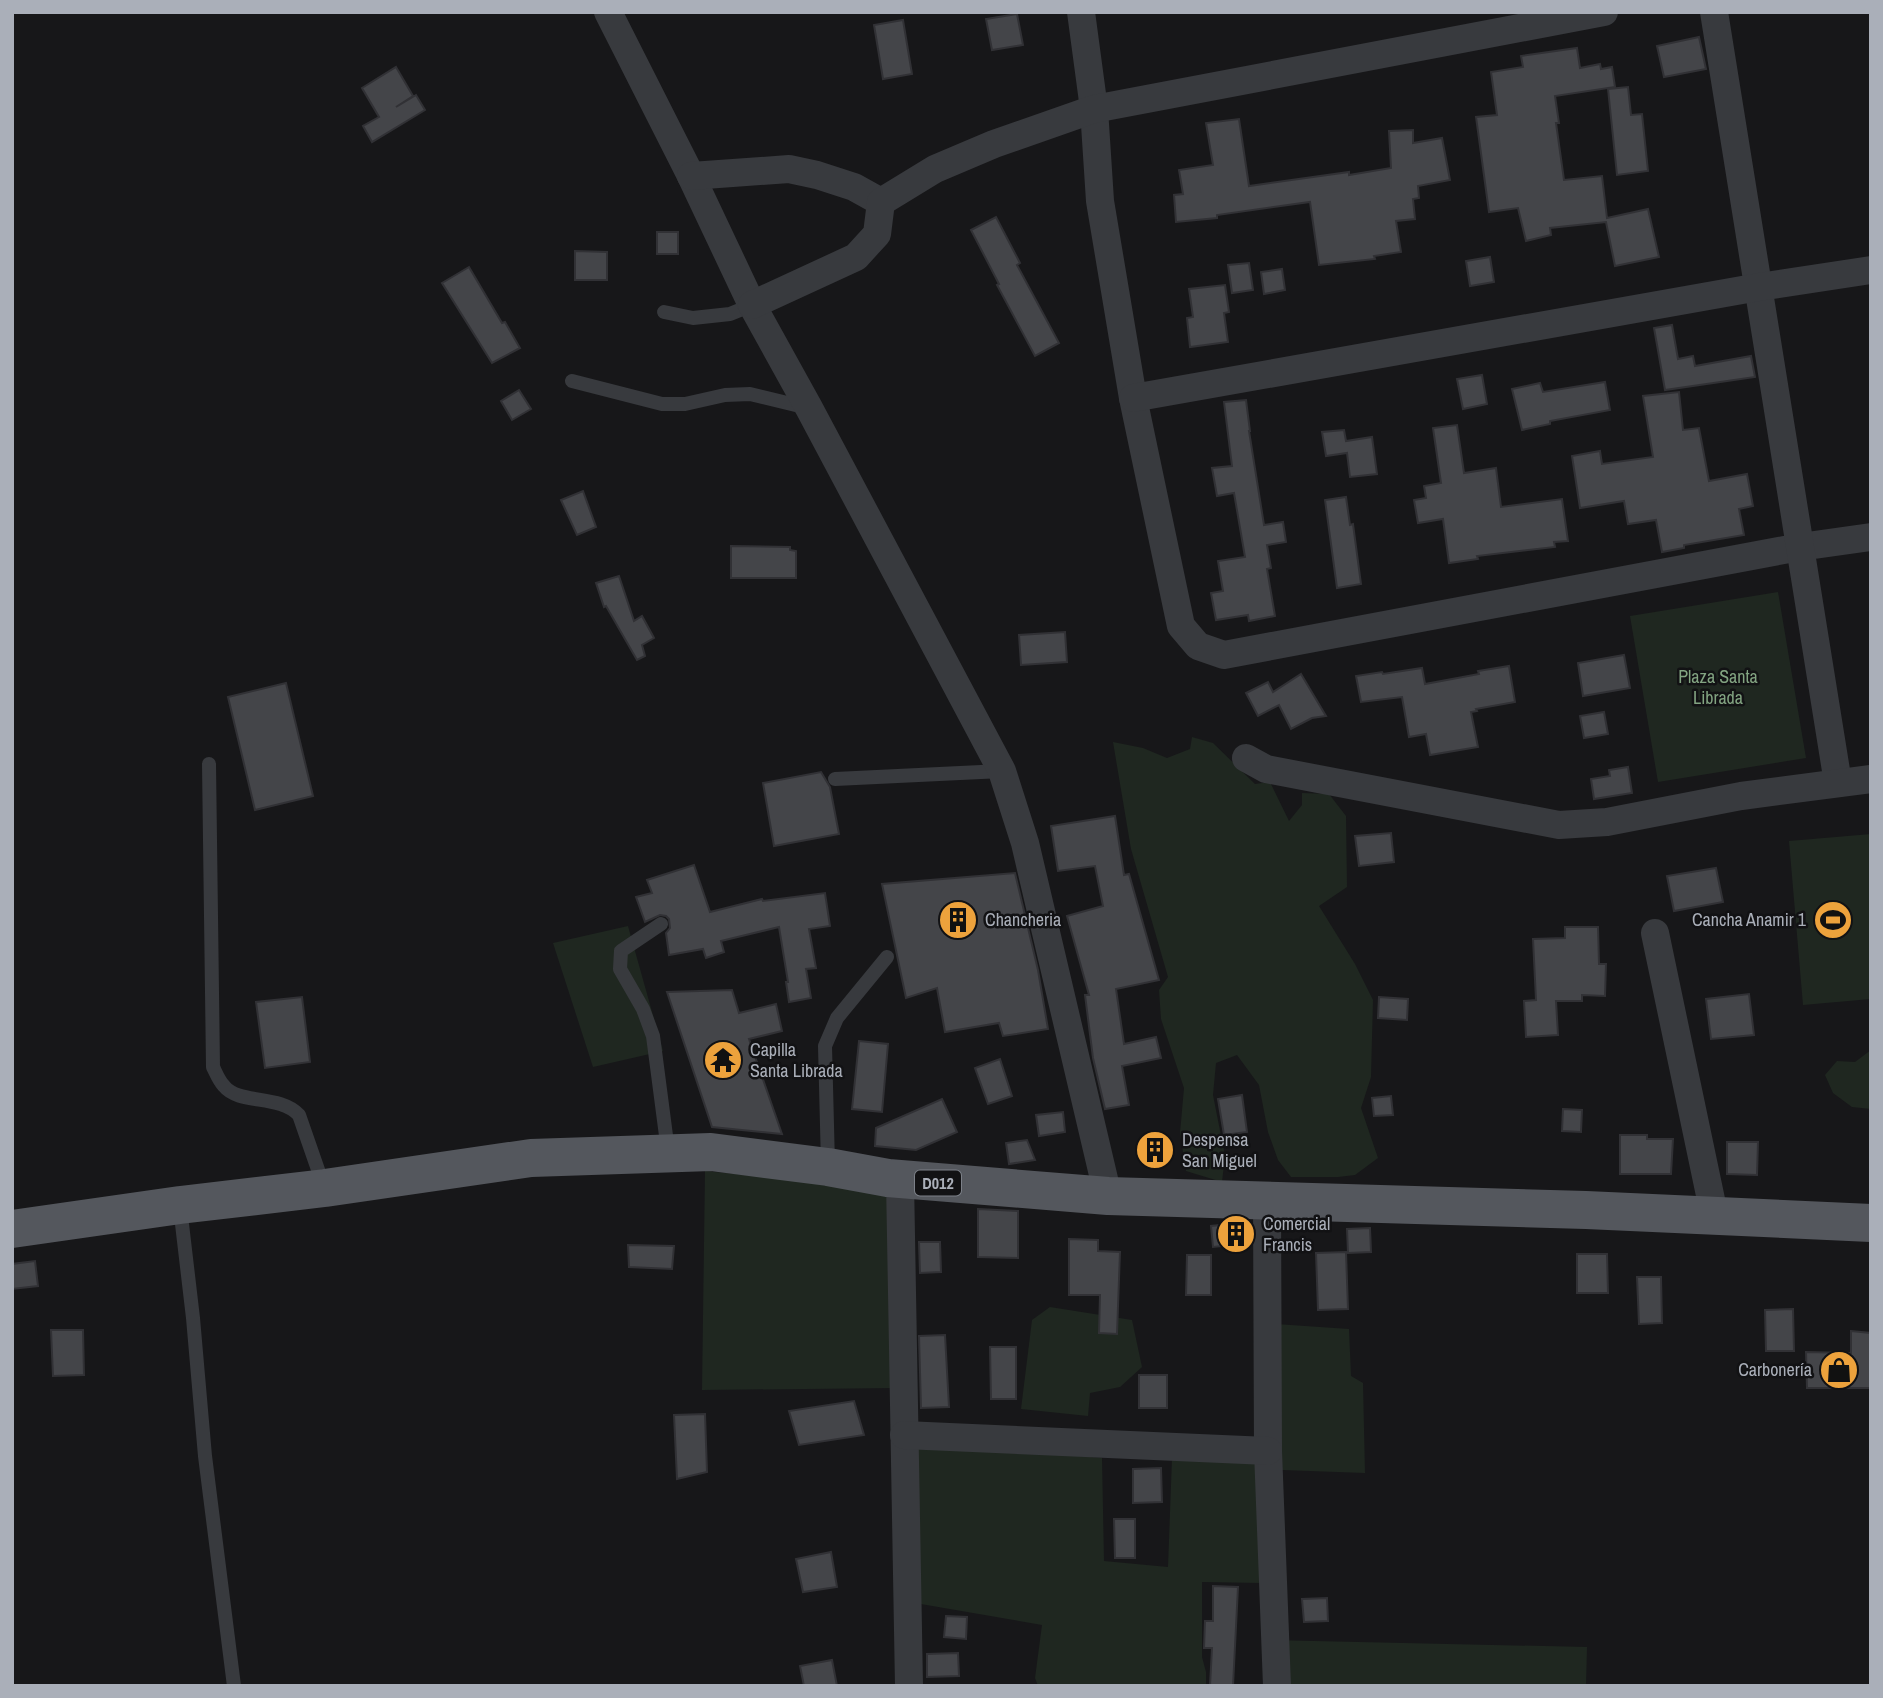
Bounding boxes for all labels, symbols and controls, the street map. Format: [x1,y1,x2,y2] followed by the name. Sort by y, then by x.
[1678,664,1758,710] park label: Plaza Santa Librada
[937,899,979,941] building icon: Chancheria
[1812,899,1854,941] sports icon: Cancha Anamir 1
[985,907,1061,932] place label: Chancheria
[1692,907,1807,932] place label: Cancha Anamir 1
[750,1037,843,1083] place label: Capilla Santa Librada
[702,1039,744,1081] temple icon: Capilla Santa Librada
[1182,1127,1257,1173] place label: Despensa San Miguel
[1134,1129,1176,1171] building icon: Despensa San Miguel
[915,1170,961,1196] road number: D012
[1263,1211,1330,1257] place label: Comercial Francis
[1215,1213,1257,1255] building icon: Comercial Francis
[1818,1349,1860,1391] shop icon: Carbonería
[1738,1357,1812,1382] place label: Carbonería

